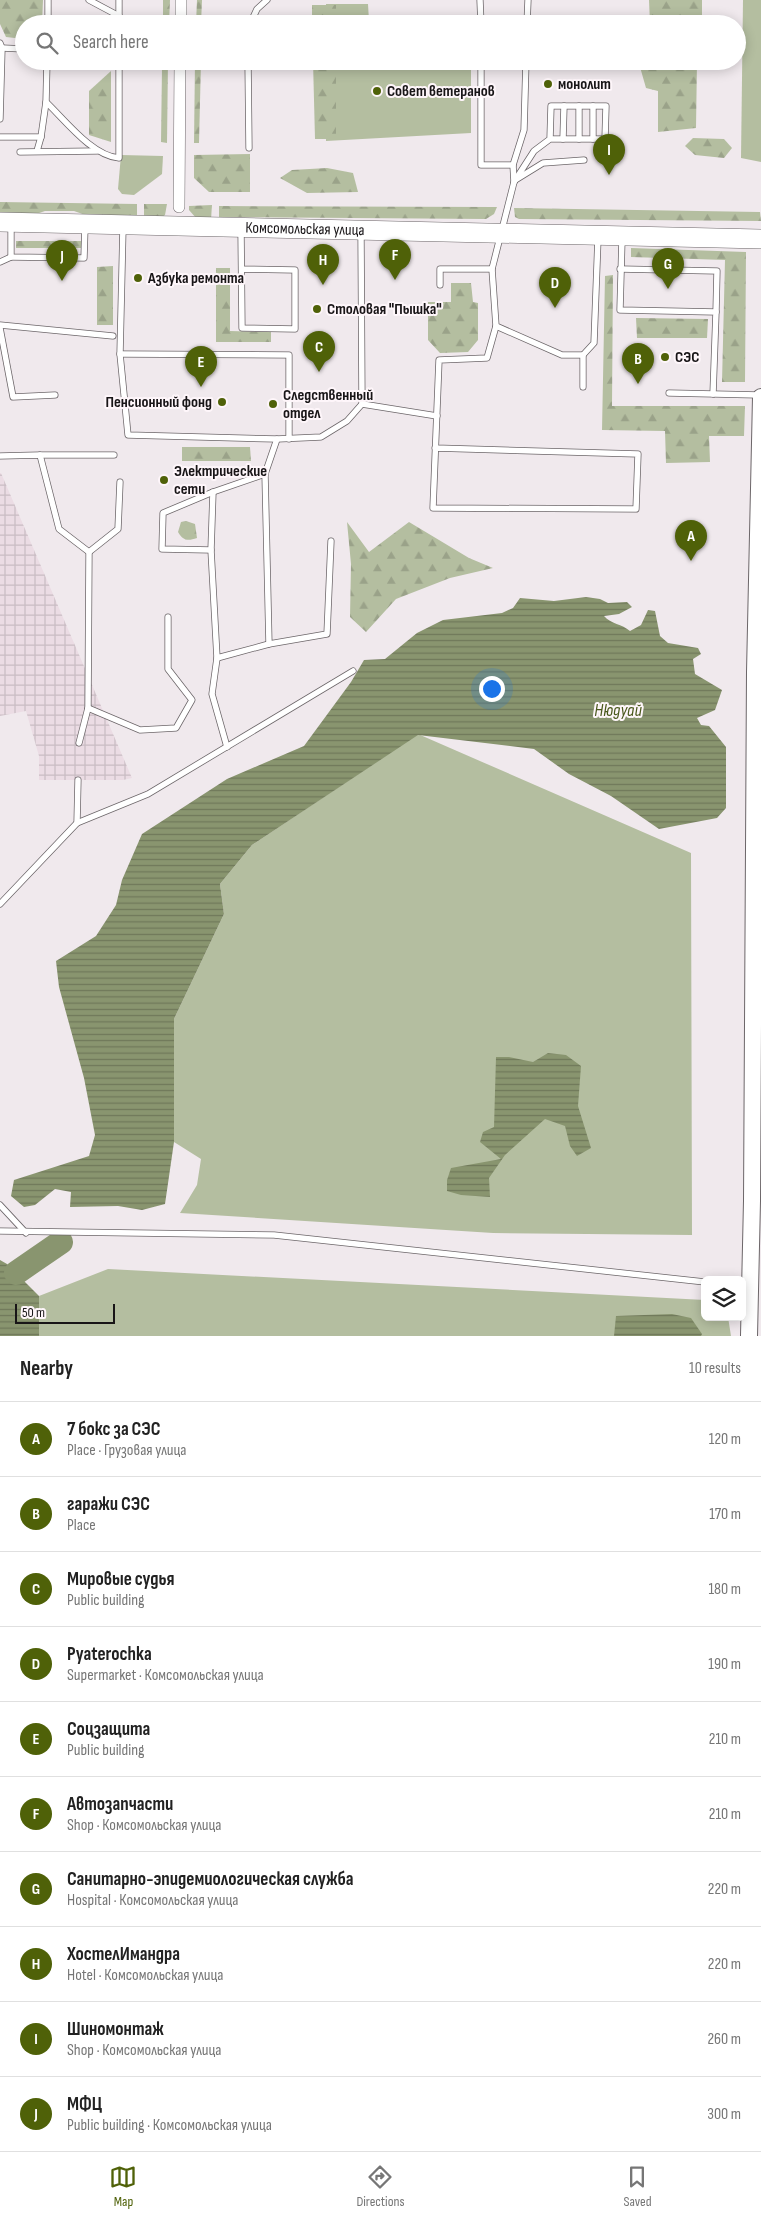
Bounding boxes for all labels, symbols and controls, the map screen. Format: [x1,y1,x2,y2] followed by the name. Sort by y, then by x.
[15,15,746,70] search box
[33,29,61,57] icon: search
[73,31,149,54] text: Search here
[558,75,611,94] place label: монолит
[542,78,554,90] marker: монолит
[387,82,495,101] place label: Совет ветеранов
[371,85,383,97] marker: Совет ветеранов
[593,134,625,175] pin: I
[245,218,365,240] street label: Комсомольская улица
[379,239,411,280] pin: F
[46,240,78,281] pin: J
[307,244,339,285] pin: H
[652,248,684,289] pin: G
[539,267,571,308] pin: D
[147,269,244,288] place label: Азбука ремонта
[132,272,144,284] marker: Азбука ремонта
[327,300,442,319] place label: Столовая "Пышка"
[311,303,323,315] marker: Столовая "Пышка"
[303,331,335,372] pin: C
[622,343,654,384] pin: B
[185,346,217,387] pin: E
[675,348,699,367] place label: СЭС
[659,351,671,363] marker: СЭС
[283,386,373,423] place label: Следственный отдел
[106,393,212,412] place label: Пенсионный фонд
[216,396,228,408] marker: Пенсионный фонд
[267,398,279,410] marker: Следственный отдел
[174,462,267,499] place label: Электрические сети
[158,474,170,486] marker: Электрические сети
[675,520,707,561] pin: A
[479,676,505,702] your location
[594,700,642,721] water label: Нюдуай
[701,1276,746,1321] map controls
[701,1276,746,1321] button: layers
[15,1301,115,1324] scale bar
[22,1304,45,1321] text: 50 m
[20,1356,73,1381] text: Nearby
[689,1359,741,1378] text: 10 results
[67,1418,161,1441] text: 7 бокс за СЭС
[32,1430,40,1449] text: A
[709,1430,741,1449] text: 120 m
[67,1441,186,1460] text: Place · Грузовая улица
[67,1493,150,1516] text: гаражи СЭС
[32,1505,40,1524] text: B
[709,1505,741,1524] text: 170 m
[67,1516,96,1535] text: Place
[67,1568,174,1591] text: Мировые судья
[32,1580,40,1599] text: C
[708,1580,741,1599] text: 180 m
[67,1591,144,1610] text: Public building
[67,1643,152,1666] text: Pyaterochka
[32,1655,40,1674] text: D
[708,1655,741,1674] text: 190 m
[67,1666,264,1685] text: Supermarket · Комсомольская улица
[67,1718,150,1741] text: Соцзащита
[33,1730,39,1749] text: E
[709,1730,741,1749] text: 210 m
[67,1741,144,1760] text: Public building
[67,1793,173,1816] text: Автозапчасти
[33,1805,39,1824] text: F
[709,1805,741,1824] text: 210 m
[67,1816,221,1835] text: Shop · Комсомольская улица
[67,1868,354,1891] text: Санитарно-эпидемиологическая служба
[32,1880,40,1899] text: G
[708,1880,741,1899] text: 220 m
[67,1891,238,1910] text: Hospital · Комсомольская улица
[67,1943,180,1966] text: ХостелИмандра
[32,1955,40,1974] text: H
[708,1955,741,1974] text: 220 m
[67,1966,223,1985] text: Hotel · Комсомольская улица
[67,2018,164,2041] text: Шиномонтаж
[34,2030,38,2049] text: I
[707,2030,741,2049] text: 260 m
[67,2041,221,2060] text: Shop · Комсомольская улица
[67,2093,102,2116] text: МФЦ
[34,2105,38,2124] text: J
[707,2105,741,2124] text: 300 m
[67,2116,272,2135] text: Public building · Комсомольская улица
[109,2163,137,2210] tab: Map
[356,2163,405,2210] tab: Directions
[623,2163,652,2210] tab: Saved

